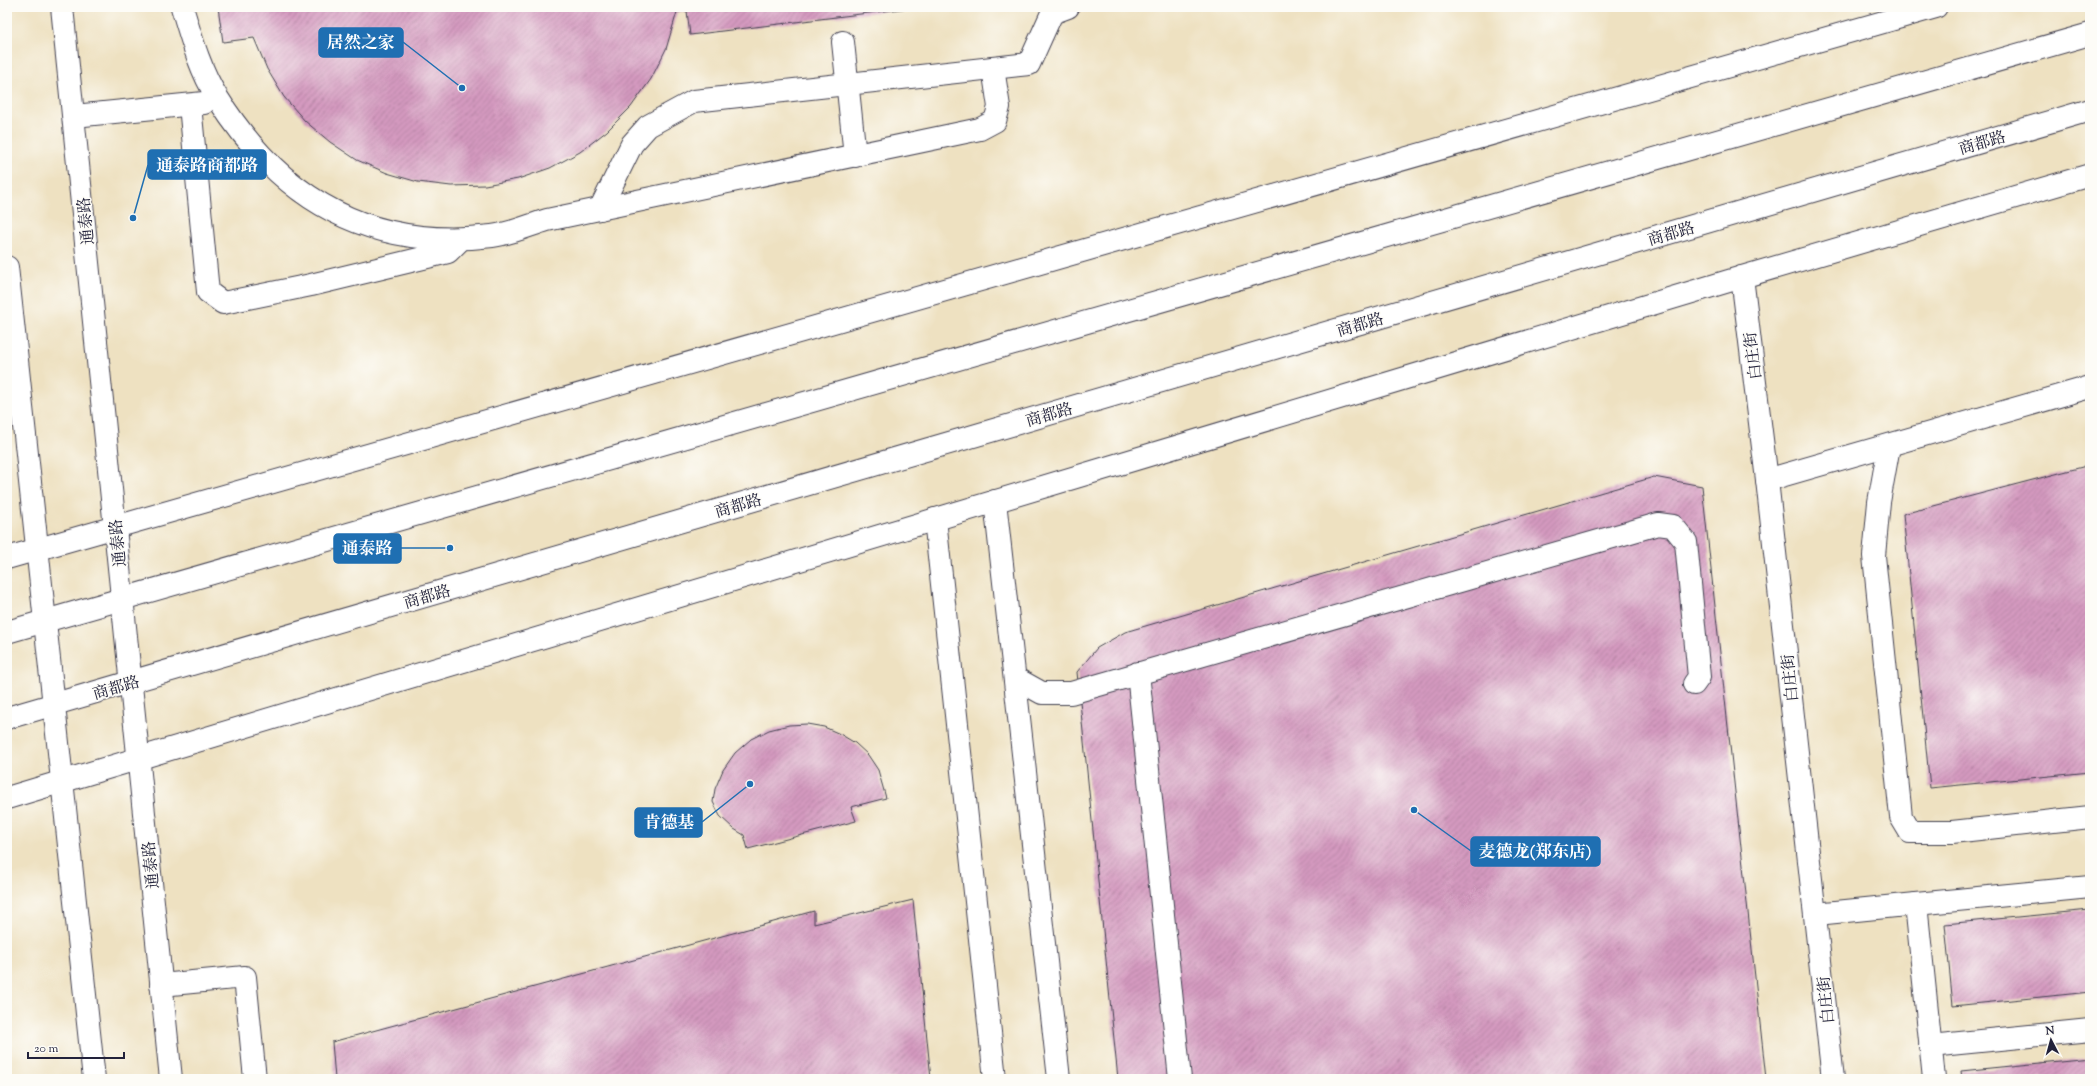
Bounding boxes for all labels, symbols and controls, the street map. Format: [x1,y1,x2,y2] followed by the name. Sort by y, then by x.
[319,28,403,57] callout: 居然之家
[327,32,395,56] text: 居然之家
[1956,127,2009,162] street label: 商都路
[148,150,266,179] callout: 通泰路商都路
[156,155,258,179] text: 通泰路商都路
[74,196,101,246] street label: 通泰路
[1645,218,1698,253] street label: 商都路
[1334,309,1387,344] street label: 商都路
[1740,330,1769,381] street label: 白庄街
[1023,399,1076,434] street label: 商都路
[712,490,765,525] street label: 商都路
[106,518,133,568] street label: 通泰路
[334,534,401,563] callout: 通泰路
[342,538,393,562] text: 通泰路
[401,581,454,616] street label: 商都路
[1778,653,1805,703] street label: 白庄街
[90,672,143,707] street label: 商都路
[635,808,702,837] callout: 肯德基
[644,812,695,836] text: 肯德基
[1471,837,1600,866] callout: 麦德龙(郑东店)
[139,840,166,890] street label: 通泰路
[1478,841,1592,865] text: 麦德龙(郑东店)
[1814,975,1841,1025] street label: 白庄街
[2031,1020,2071,1060] north arrow
[2044,1023,2055,1040] text: N
[28,1034,124,1060] scale bar
[34,1040,59,1058] text: 20 m

